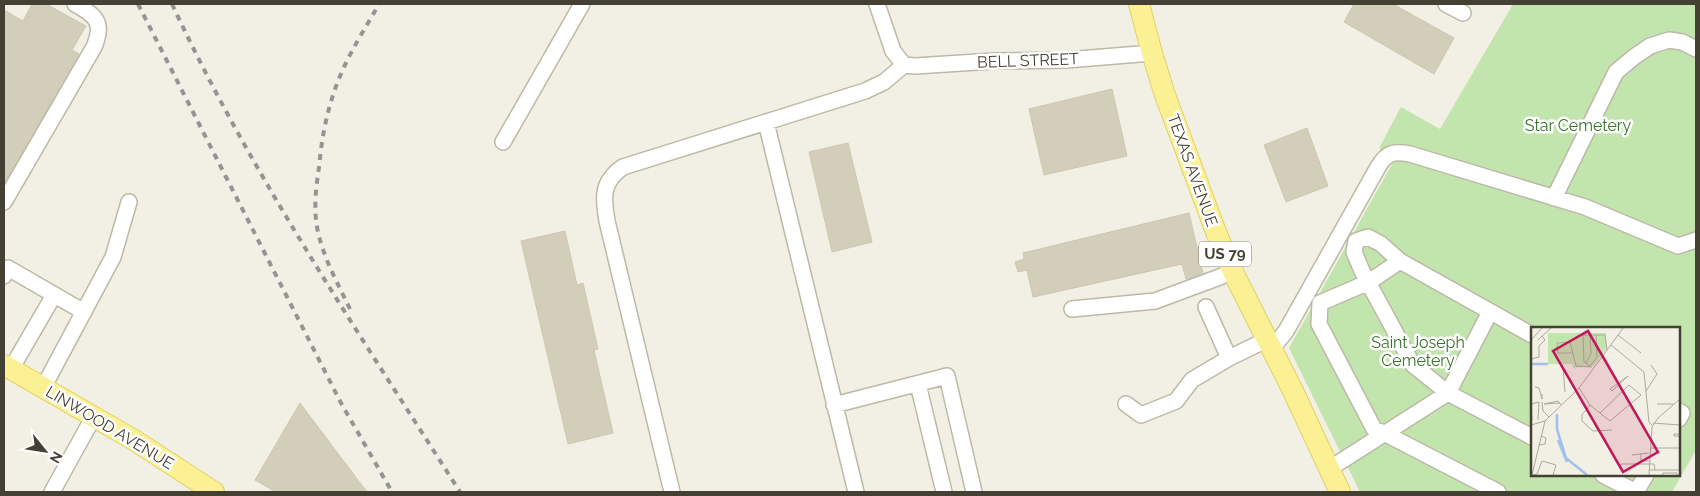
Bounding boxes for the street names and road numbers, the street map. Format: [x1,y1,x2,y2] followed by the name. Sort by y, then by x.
[977,49,1079,72] street label: BELL STREET
[1163,111,1222,229] street label: TEXAS AVENUE
[1199,242,1251,266] road number: US 79
[42,381,178,473] street label: LINWOOD AVENUE

